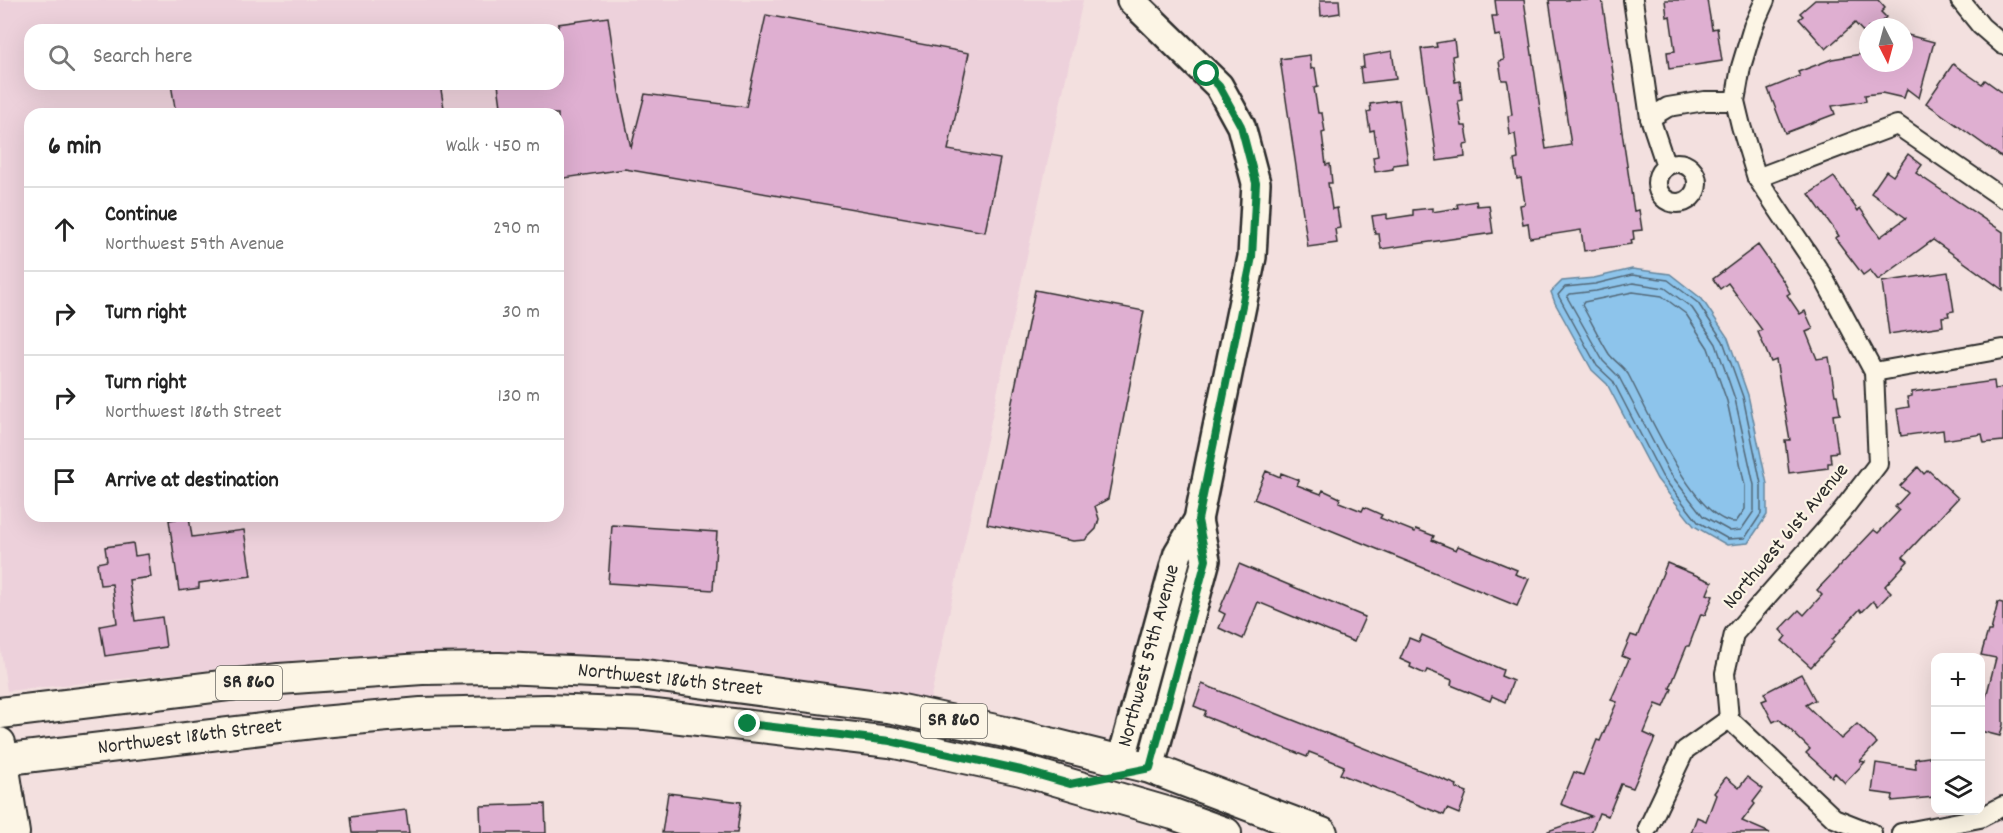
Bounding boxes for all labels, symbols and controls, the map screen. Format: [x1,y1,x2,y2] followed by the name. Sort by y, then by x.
[1859,18,1913,72] north arrow
[24,24,564,90] search box
[45,41,78,74] icon: search
[93,42,192,73] text: Search here
[1193,60,1219,86] route start
[48,129,101,166] text: 6 min
[446,133,540,161] text: Walk · 450 m
[105,200,177,231] text: Continue
[48,213,81,246] icon: ahead
[493,215,540,243] text: 290 m
[105,231,284,259] text: Northwest 59th Avenue
[48,297,81,330] icon: right
[105,298,187,329] text: Turn right
[502,299,540,327] text: 30 m
[105,368,187,399] text: Turn right
[48,381,81,414] icon: right
[498,383,540,411] text: 130 m
[105,399,282,427] text: Northwest 186th Street
[1717,457,1857,617] street label: Northwest 61st Avenue
[48,465,81,498] icon: arrive
[105,466,279,497] text: Arrive at destination
[1111,561,1189,751] street label: Northwest 59th Avenue
[1931,653,1985,815] map controls
[1931,653,1985,707] button: +
[576,656,764,706] street label: Northwest 186th Street
[216,666,282,700] road number: SR 860
[921,704,987,738] road number: SR 860
[1931,707,1985,761] button: −
[734,710,760,736] route end
[96,712,284,764] street label: Northwest 186th Street
[1931,761,1985,815] button: layers

